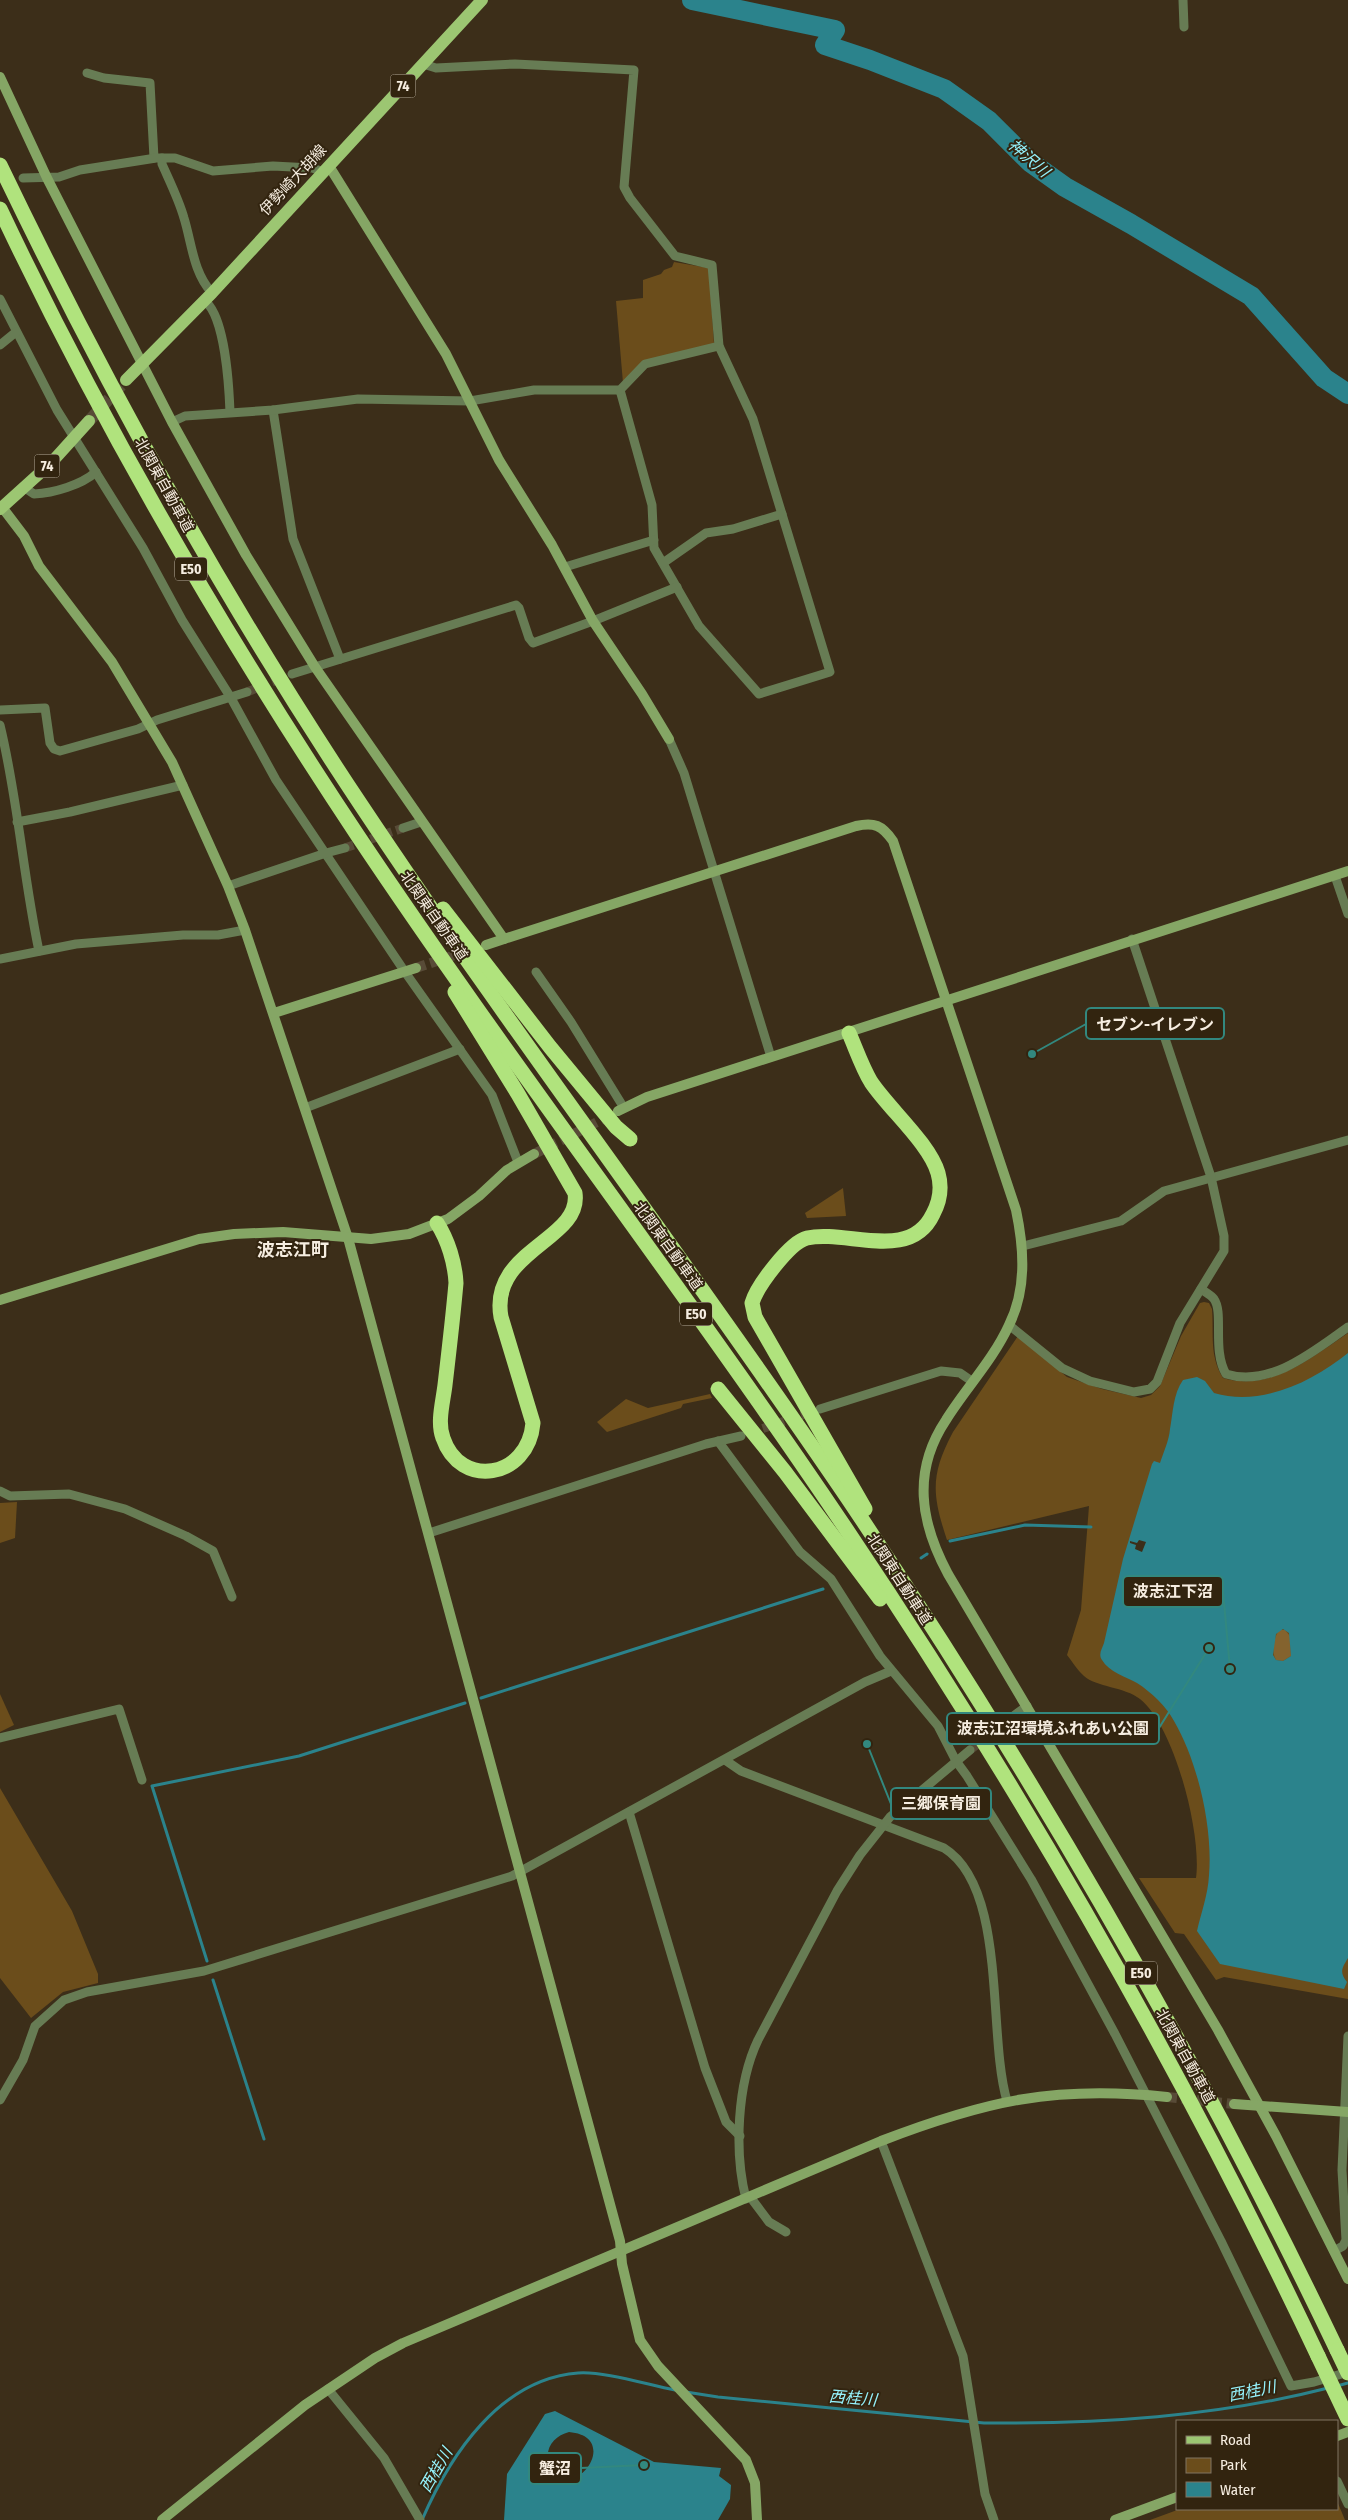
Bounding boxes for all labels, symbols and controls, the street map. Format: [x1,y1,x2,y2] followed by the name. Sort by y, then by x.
[390,74,416,98] road number: 74
[1005,135,1055,182] water label: 神沢川
[256,141,330,219] street label: 伊勢崎大胡線
[131,435,197,535] street label: 北関東自動車道
[34,454,60,478] road number: 74
[175,558,207,580] road number: E50
[397,868,471,964] street label: 北関東自動車道
[1086,1008,1224,1039] callout: セブン-イレブン
[1096,1015,1214,1034] text: セブン-イレブン
[630,1198,706,1294] street label: 北関東自動車道
[257,1239,329,1261] district label: 波志江町
[680,1302,712,1326] road number: E50
[863,1530,935,1628] street label: 北関東自動車道
[1123,1576,1223,1607] callout: 波志江下沼
[1133,1582,1213,1601] text: 波志江下沼
[947,1713,1159,1744] callout: 波志江沼環境ふれあい公園
[957,1719,1149,1738] text: 波志江沼環境ふれあい公園
[891,1788,991,1819] callout: 三郷保育園
[901,1794,981,1813] text: 三郷保育園
[1125,1962,1157,1985] road number: E50
[1152,2006,1218,2106] street label: 北関東自動車道
[1227,2377,1279,2405] water label: 西桂川
[828,2386,880,2410] water label: 西桂川
[1176,2420,1338,2510] legend
[1220,2431,1251,2449] text: Road
[416,2443,457,2496] water label: 西桂川
[529,2453,581,2484] callout: 蟹沼
[1220,2456,1247,2474] text: Park
[539,2459,571,2478] text: 蟹沼
[1220,2481,1256,2499] text: Water

